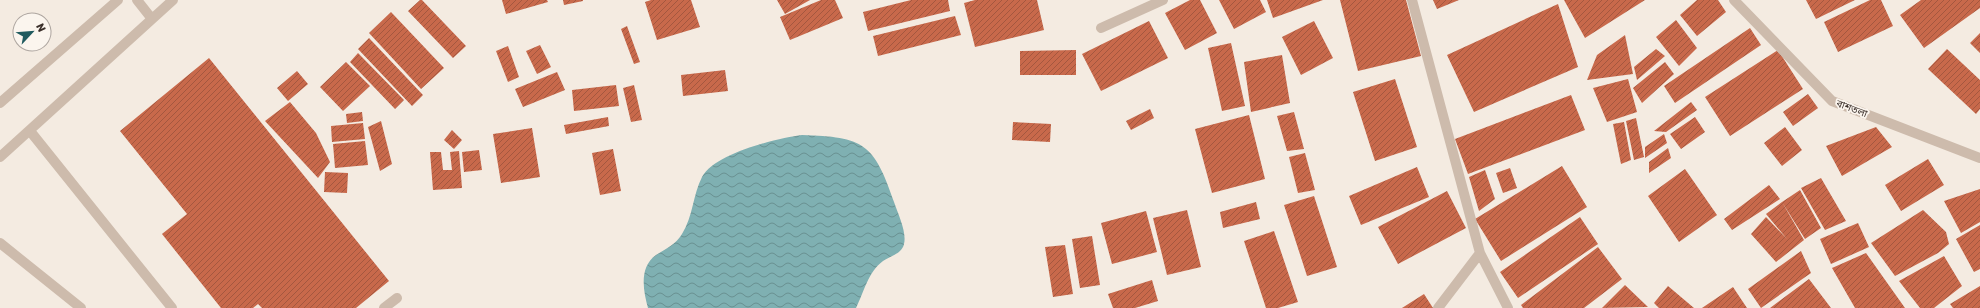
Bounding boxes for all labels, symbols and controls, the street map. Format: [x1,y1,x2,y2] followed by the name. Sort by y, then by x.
[12,12,52,52] north arrow
[33,21,48,34] text: N
[1833,97,1869,120] street label: বাশতলা

